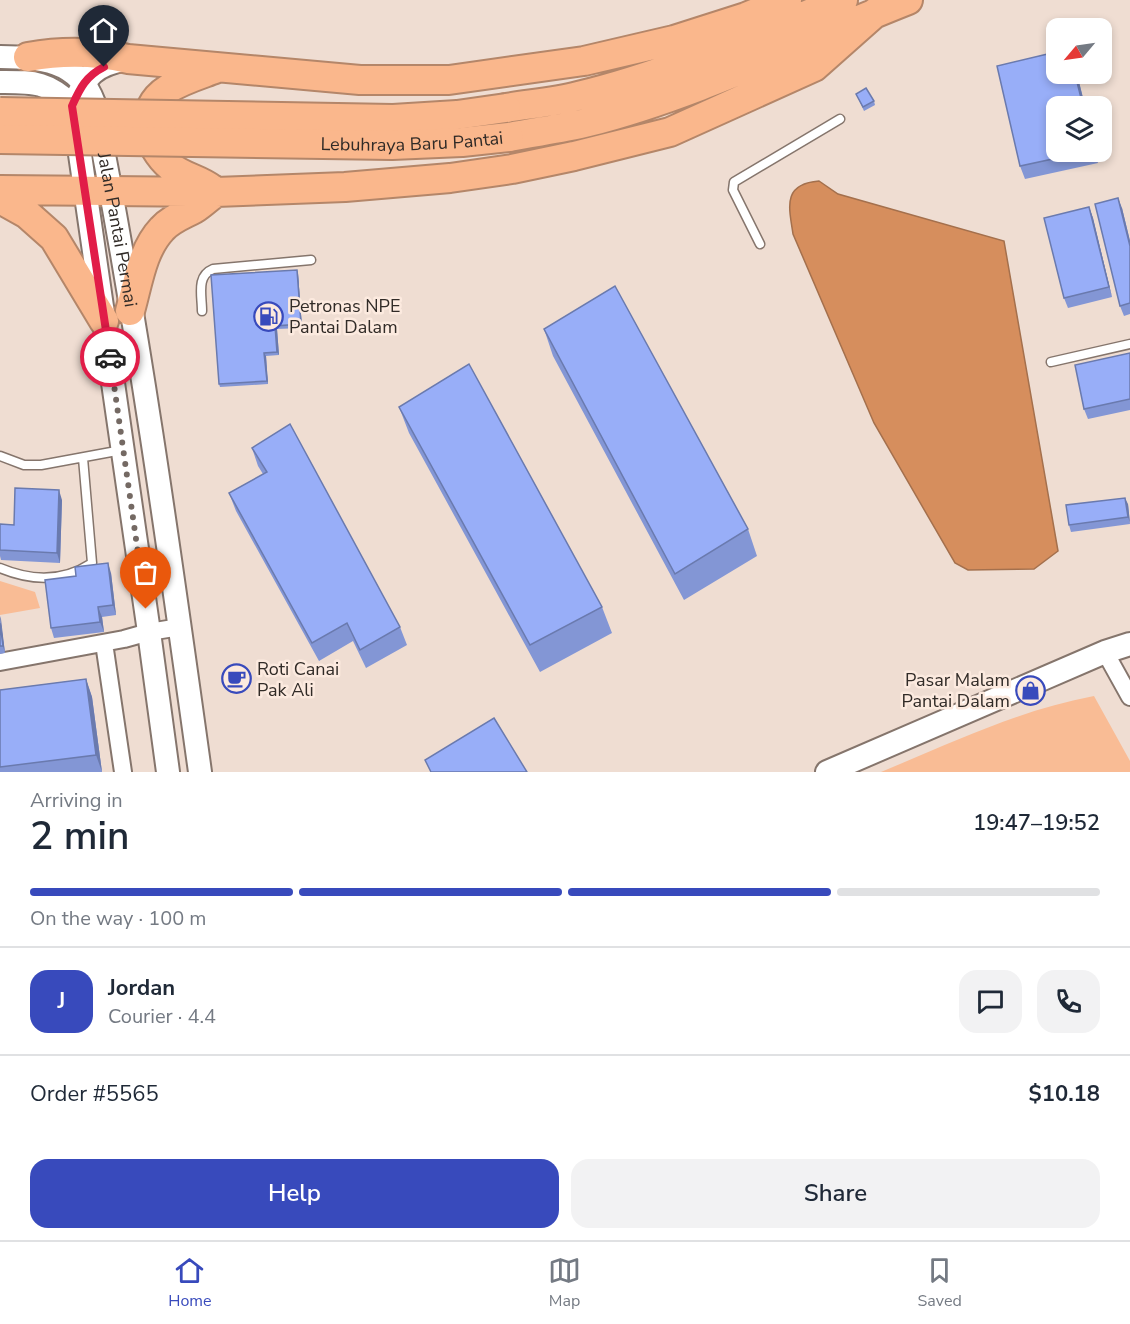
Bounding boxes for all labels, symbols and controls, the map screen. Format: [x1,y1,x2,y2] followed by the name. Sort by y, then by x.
[78,5,129,67] pin
[87,14,120,47] icon: home
[1046,18,1112,84] north arrow
[1046,18,1112,162] map controls
[1046,96,1112,162] button: layers
[320,126,504,157] street label: Lebuhraya Baru Pantai
[92,149,143,309] street label: Jalan Pantai Permai
[289,294,400,339] place label: Petronas NPE Pantai Dalam
[252,300,284,332] fuel station icon: Petronas NPE Pantai Dalam
[80,327,140,387] courier
[94,341,127,374] icon: car
[120,547,171,609] pin
[129,556,162,589] icon: bag
[257,657,339,702] place label: Roti Canai Pak Ali
[220,663,252,695] cafe icon: Roti Canai Pak Ali
[901,668,1010,713] place label: Pasar Malam Pantai Dalam
[1015,674,1047,706] shop icon: Pasar Malam Pantai Dalam
[30,787,123,814] text: Arriving in
[973,808,1100,838] text: 19:47–19:52
[30,810,129,863] text: 2 min
[30,905,206,932] text: On the way · 100 m
[959,970,1022,1033] button: chat
[1037,970,1100,1033] button: phone
[108,973,175,1003] text: Jordan
[58,986,65,1016] text: J
[108,1003,216,1030] text: Courier · 4.4
[30,1079,159,1109] text: Order #5565
[1029,1079,1100,1109] text: $10.18
[30,1159,559,1228] button: Help
[571,1159,1100,1228] button: Share
[168,1254,212,1312] tab: Home
[548,1254,581,1312] tab: Map
[918,1254,962,1312] tab: Saved

